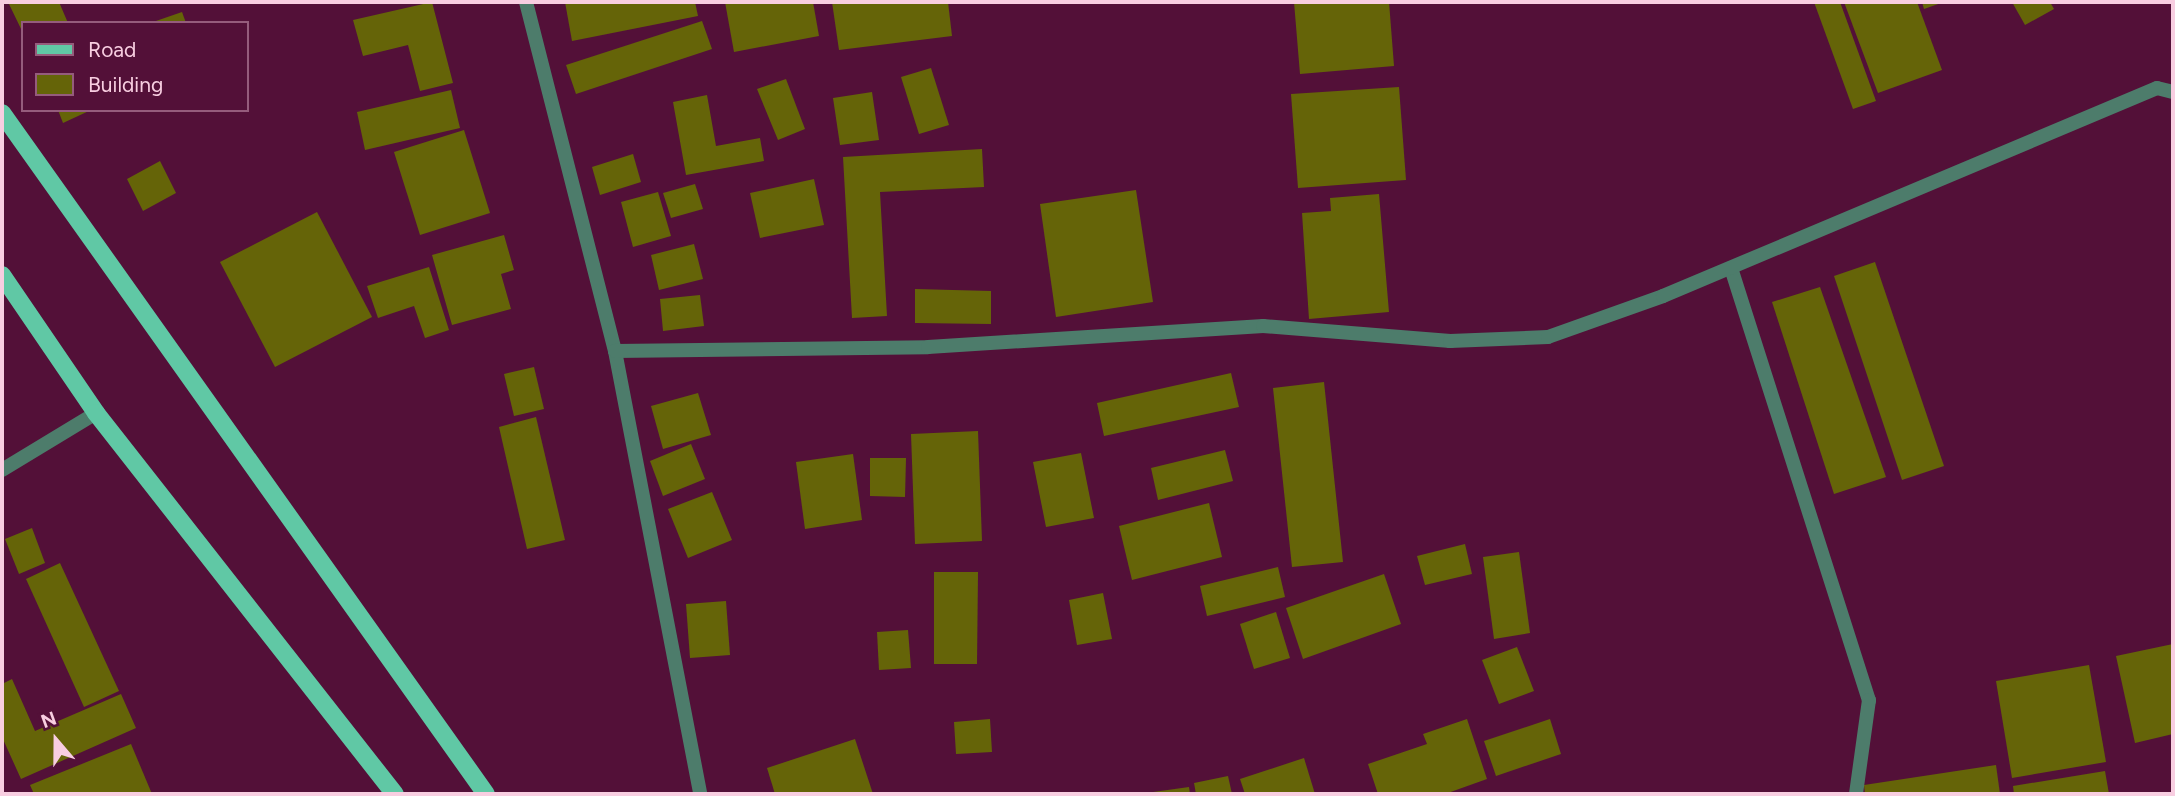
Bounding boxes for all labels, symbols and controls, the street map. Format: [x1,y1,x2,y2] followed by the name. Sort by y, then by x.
[21,21,248,112] legend
[88,37,136,62] text: Road
[88,72,163,97] text: Building
[21,705,91,775] north arrow
[38,706,59,733] text: N

